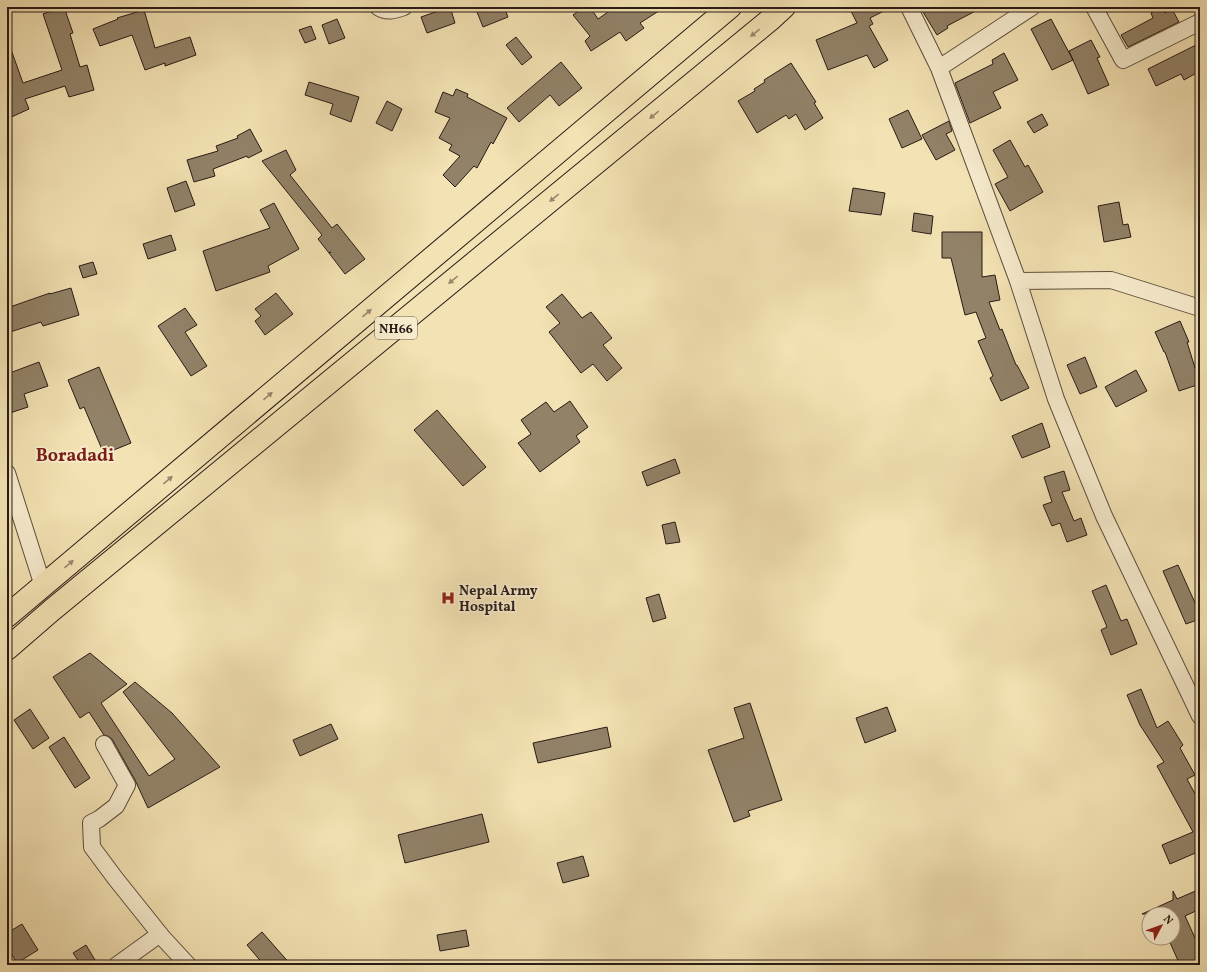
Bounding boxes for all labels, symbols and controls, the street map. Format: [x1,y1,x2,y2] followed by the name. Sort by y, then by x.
[749,28,760,37] one-way arrow
[649,111,660,120] one-way arrow
[548,193,559,202] one-way arrow
[448,276,459,285] one-way arrow
[362,308,372,317] one-way arrow
[375,317,417,339] road number: NH66
[262,392,273,401] one-way arrow
[36,444,114,469] district label: Boradadi
[163,476,174,485] one-way arrow
[64,559,74,568] one-way arrow
[459,582,538,617] place label: Nepal Army Hospital
[440,590,456,606] hospital icon: Nepal Army Hospital
[1141,906,1181,946] north arrow
[1159,912,1176,928] text: N

